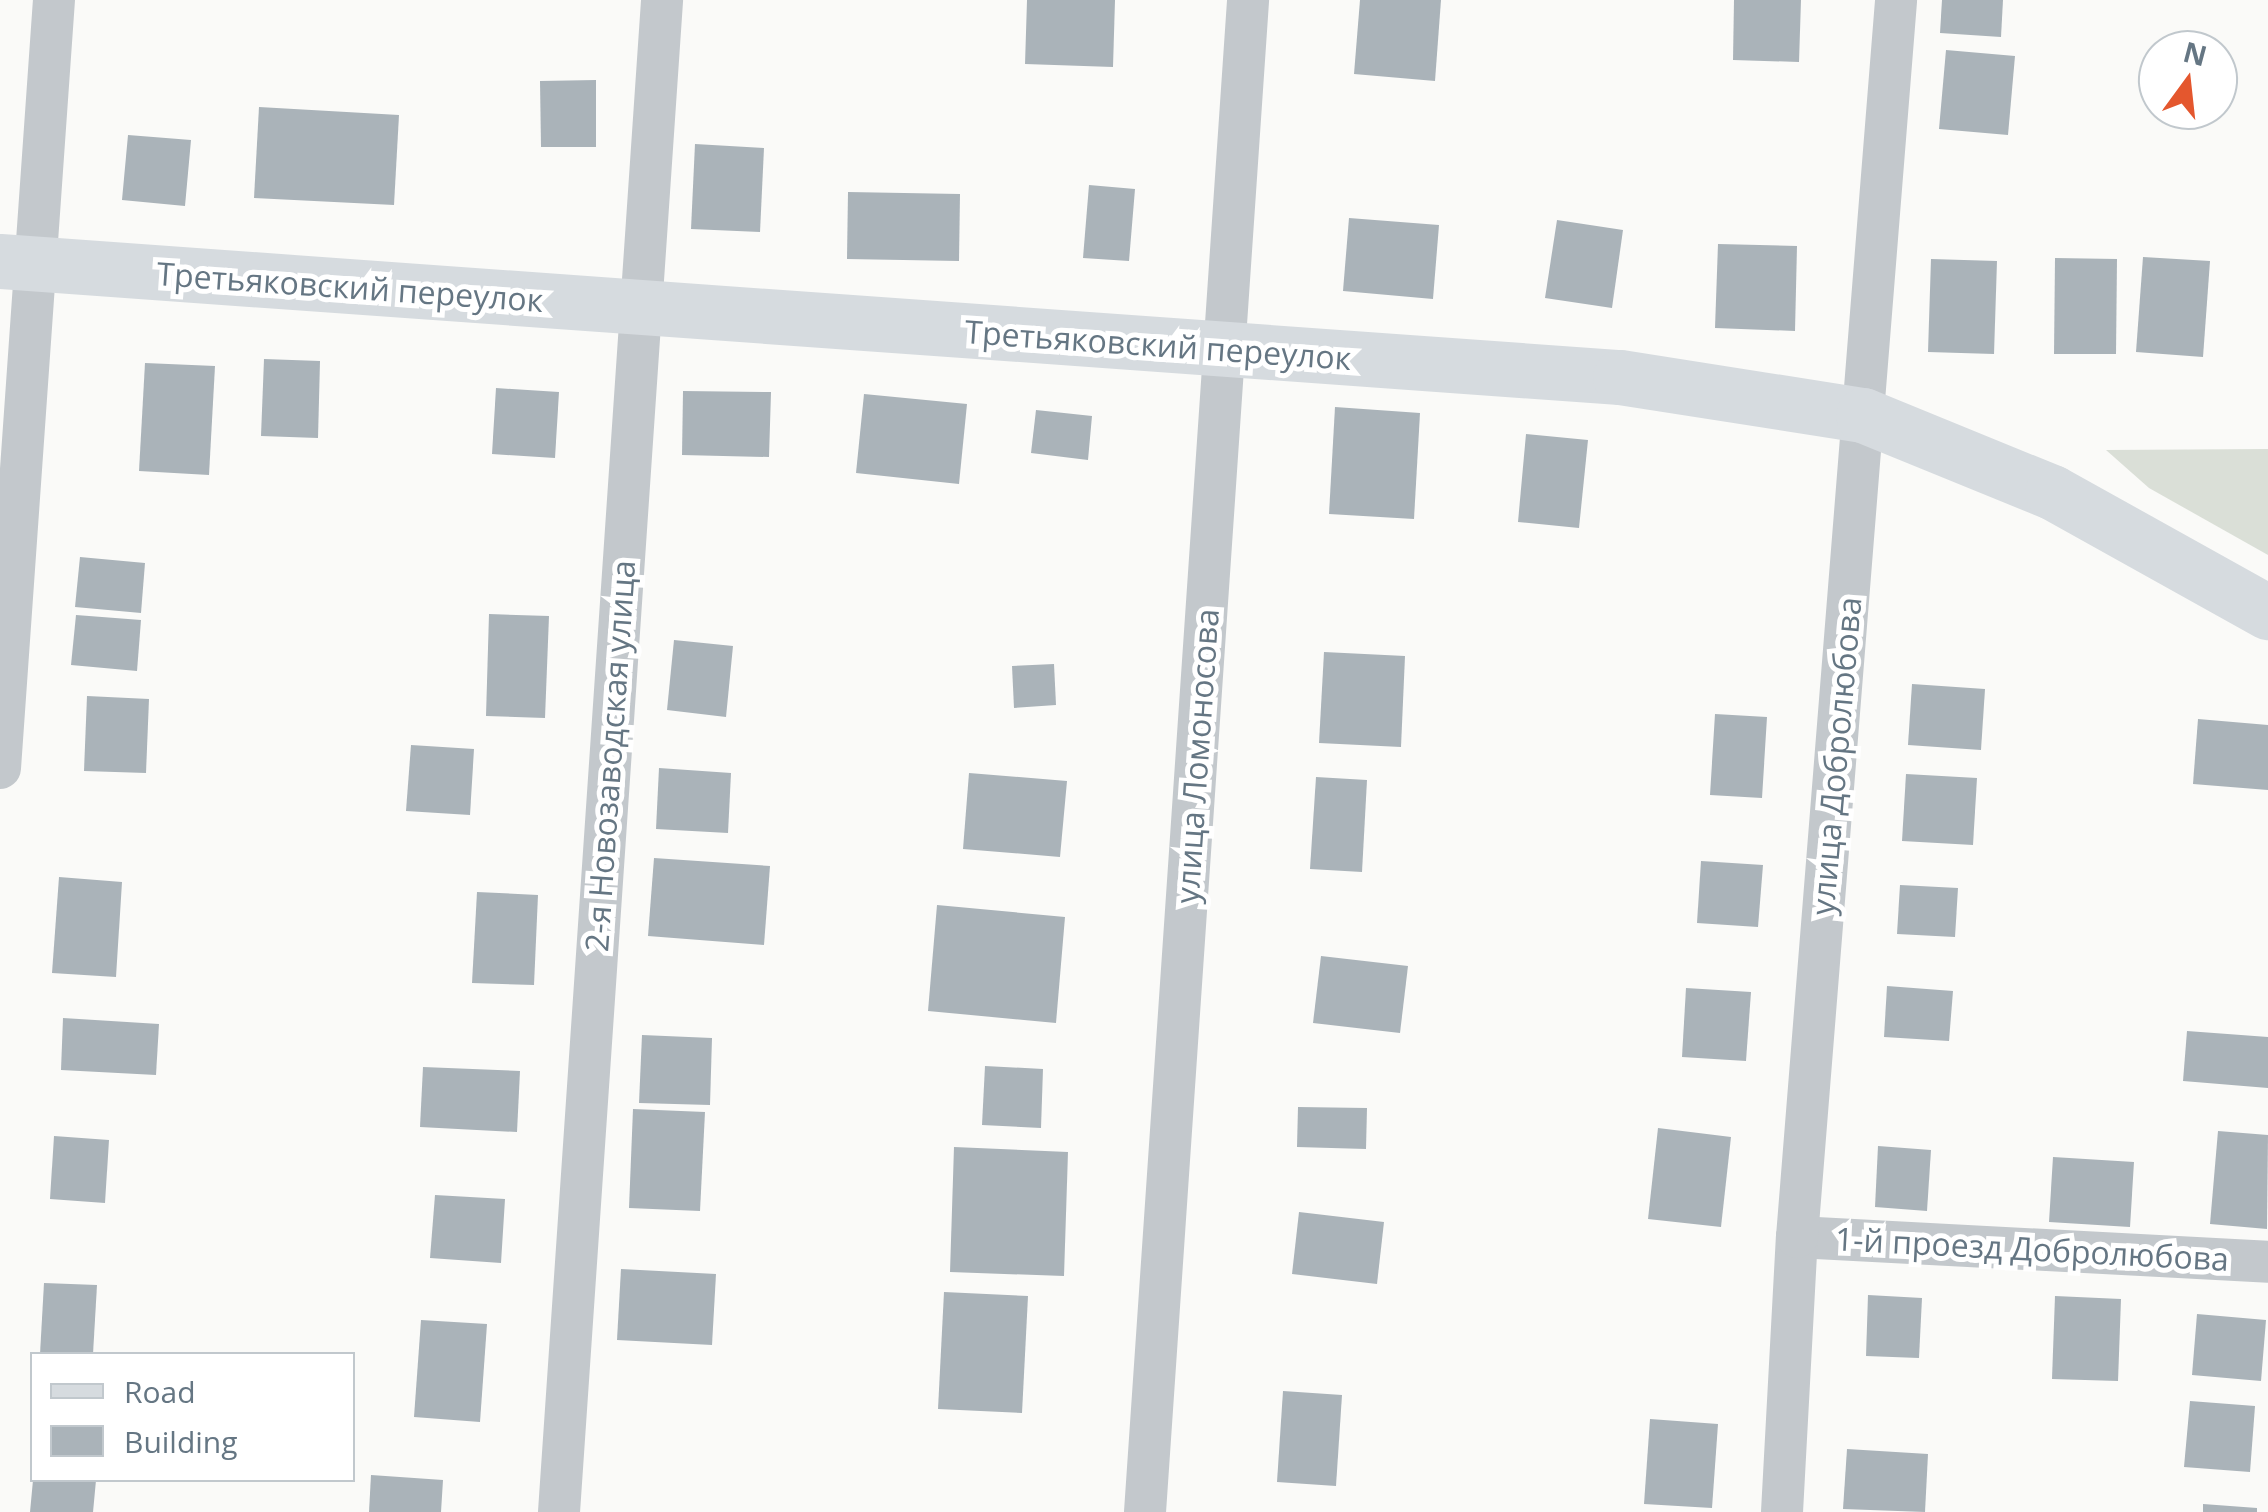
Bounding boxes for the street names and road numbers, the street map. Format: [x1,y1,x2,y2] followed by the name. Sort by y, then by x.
[155,254,545,320] street label: Третьяковский переулок
[963,312,1353,378] street label: Третьяковский переулок
[577,559,643,953] street label: 2-я Новозаводская улица
[1803,595,1869,917] street label: улица Добролюбова
[1168,607,1226,905] street label: улица Ломоносова
[1834,1220,2230,1278] street label: 1-й проезд Добролюбова

